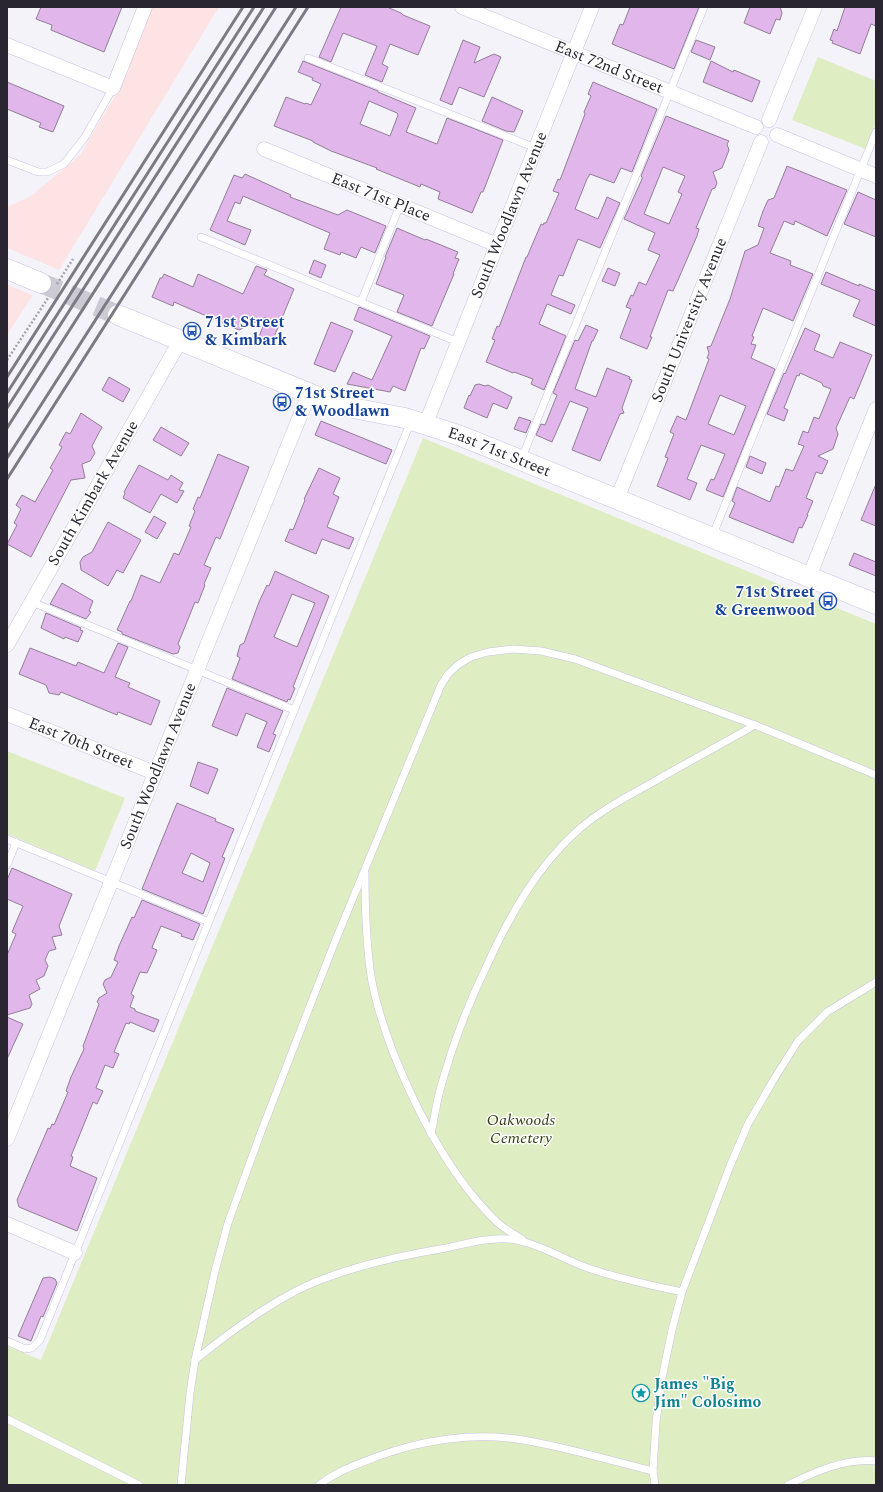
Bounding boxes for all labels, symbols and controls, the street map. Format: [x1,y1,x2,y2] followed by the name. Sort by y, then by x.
[551,34,667,100] street label: East 72nd Street
[465,128,553,302] street label: South Woodlawn Avenue
[328,166,434,228] street label: East 71st Place
[645,234,733,406] street label: South University Avenue
[205,310,287,352] place label: 71st Street & Kimbark
[182,321,202,341] bus stop icon: 71st Street & Kimbark
[295,381,390,423] place label: 71st Street & Woodlawn
[272,392,292,412] bus stop icon: 71st Street & Woodlawn
[42,416,144,570] street label: South Kimbark Avenue
[445,421,555,483] street label: East 71st Street
[715,580,815,622] place label: 71st Street & Greenwood
[818,591,838,611] bus stop icon: 71st Street & Greenwood
[114,679,202,853] street label: South Woodlawn Avenue
[25,711,138,775] street label: East 70th Street
[487,1108,556,1150] park label: Oakwoods Cemetery
[654,1372,762,1414] place label: James "Big Jim" Colosimo
[631,1383,651,1403] place icon: James "Big Jim" Colosimo

